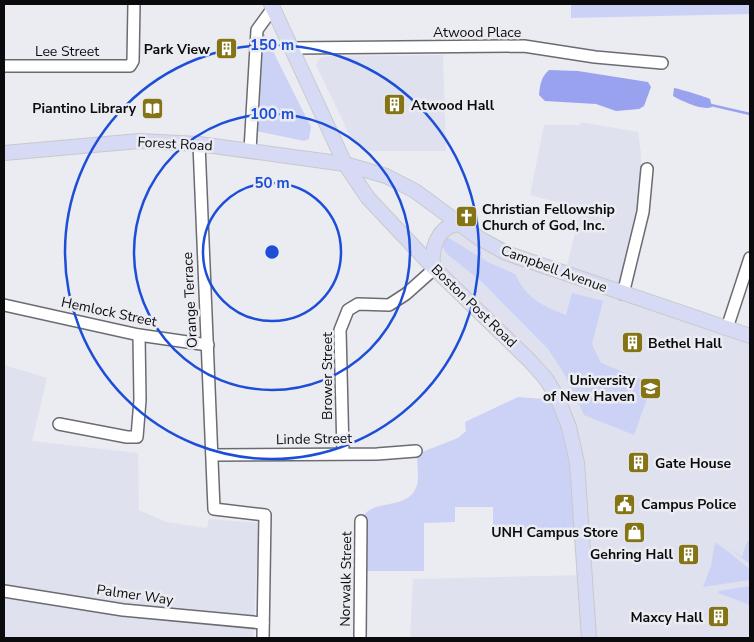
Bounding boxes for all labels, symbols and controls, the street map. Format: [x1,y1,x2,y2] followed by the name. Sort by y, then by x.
[433,23,521,42] street label: Atwood Place
[250,35,294,55] text: 150 m
[214,37,238,61] building icon: Park View
[144,40,210,59] place label: Park View
[35,42,99,61] street label: Lee Street
[383,93,407,117] building icon: Atwood Hall
[140,96,164,120] library icon: Piantino Library
[411,96,495,115] place label: Atwood Hall
[32,99,137,118] place label: Piantino Library
[250,104,294,124] text: 100 m
[137,133,213,155] street label: Forest Road
[254,173,290,193] text: 50 m
[482,200,615,235] place label: Christian Fellowship Church of God, Inc.
[454,205,478,229] church icon: Christian Fellowship Church of God, Inc.
[498,241,610,297] street label: Campbell Avenue
[263,243,281,261] centre of rings
[178,251,202,349] street label: Orange Terrace
[427,260,521,352] street label: Boston Post Road
[59,293,159,331] street label: Hemlock Street
[620,331,644,355] building icon: Bethel Hall
[318,332,337,420] street label: Brower Street
[648,334,723,353] place label: Bethel Hall
[543,371,636,406] place label: University of New Haven
[639,376,663,400] school or university icon: University of New Haven
[276,429,352,449] street label: Linde Street
[627,451,651,475] building icon: Gate House
[655,454,731,473] place label: Gate House
[613,492,637,516] public building icon: Campus Police
[641,495,737,514] place label: Campus Police
[622,520,646,544] shop icon: UNH Campus Store
[491,523,618,542] place label: UNH Campus Store
[336,531,356,627] street label: Norwalk Street
[677,542,701,566] building icon: Gehring Hall
[590,545,674,564] place label: Gehring Hall
[95,580,175,610] street label: Palmer Way
[707,605,731,629] building icon: Maxcy Hall
[630,608,704,627] place label: Maxcy Hall

